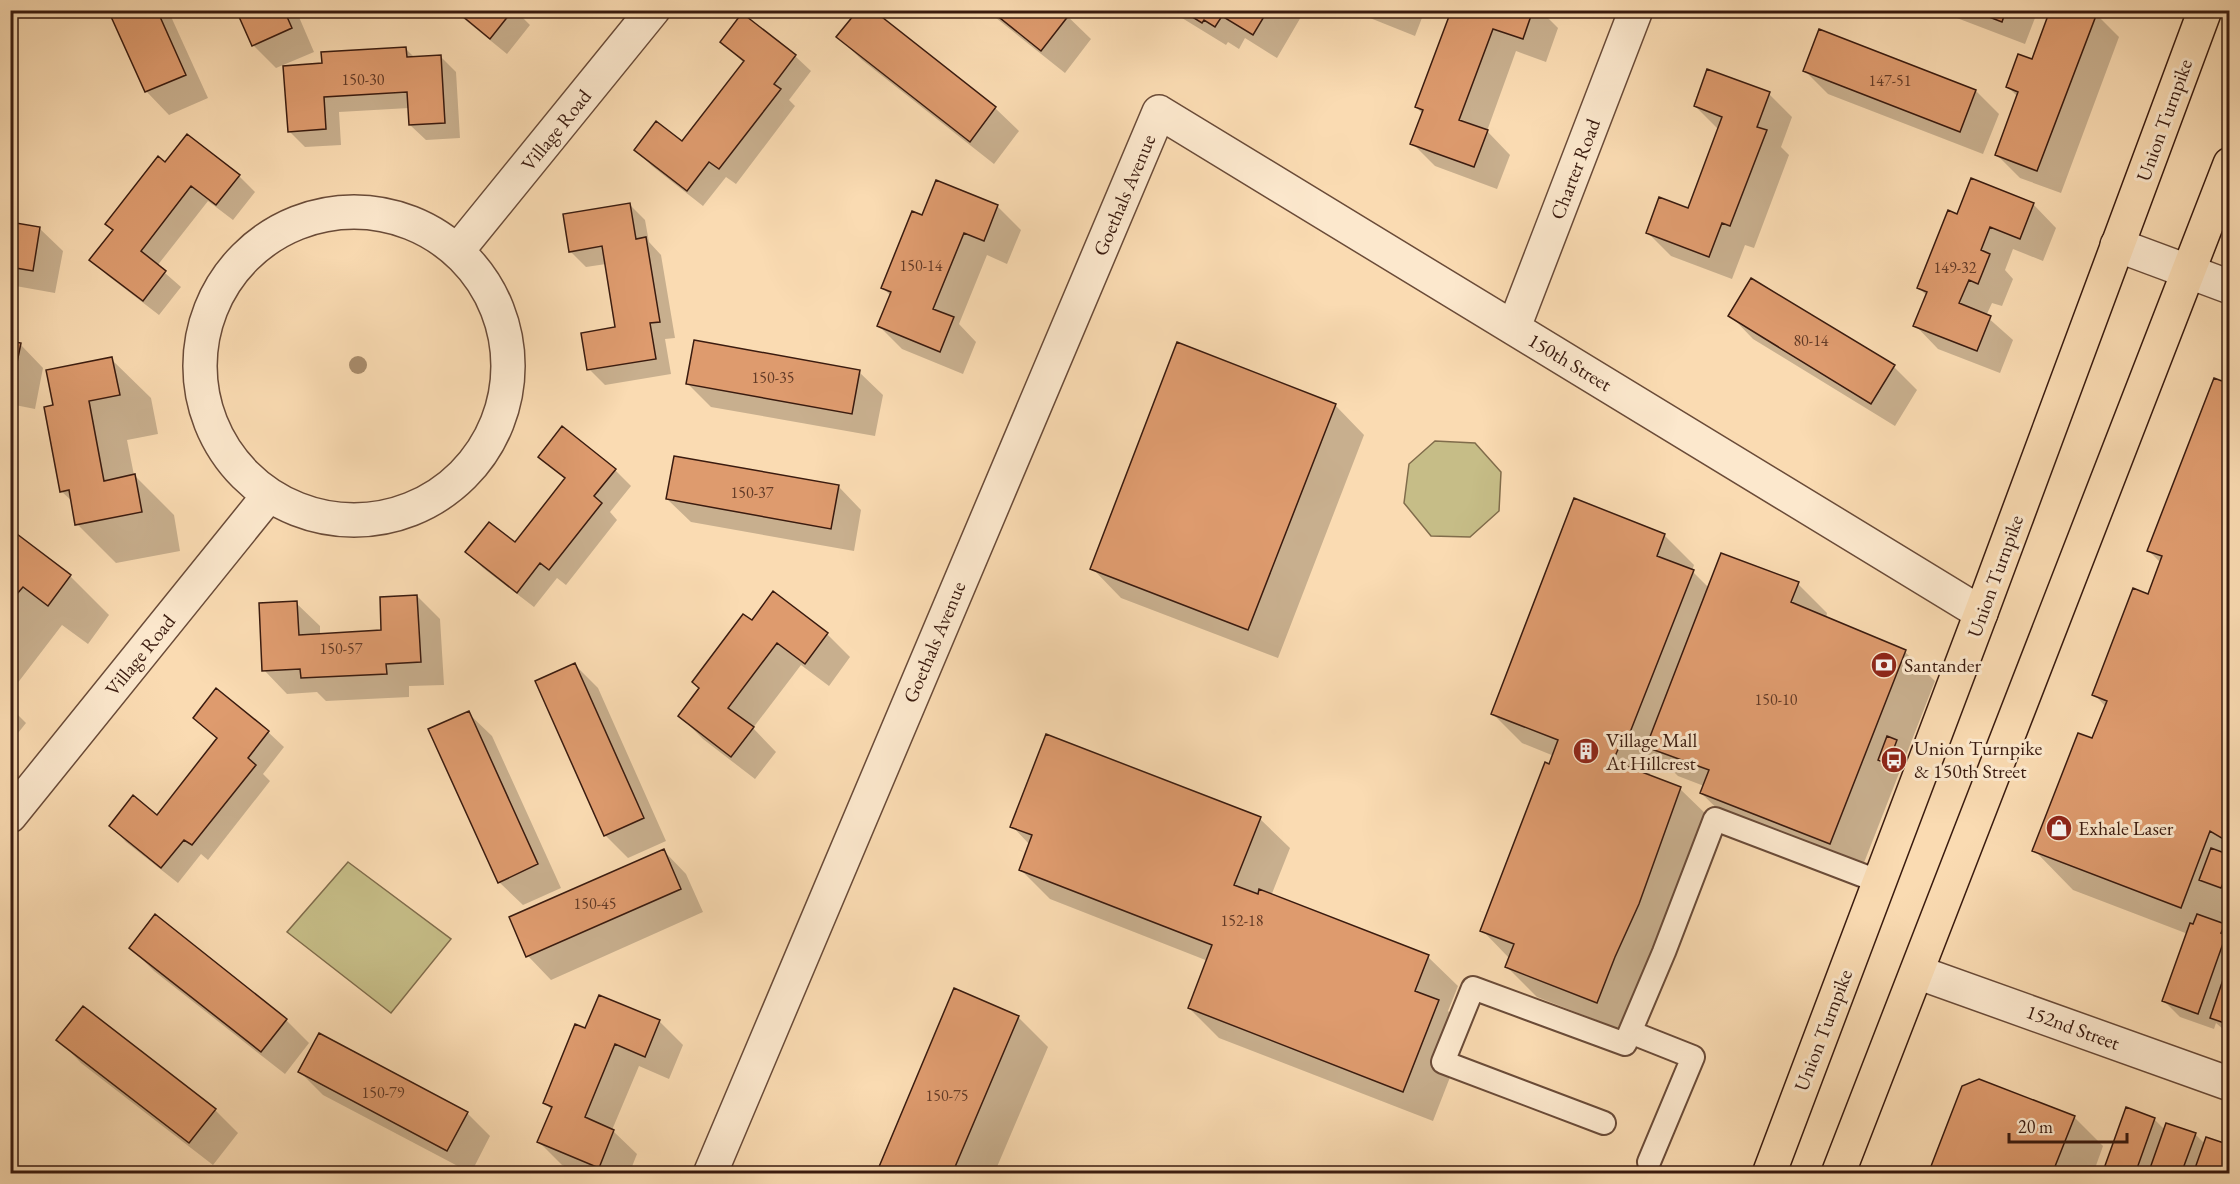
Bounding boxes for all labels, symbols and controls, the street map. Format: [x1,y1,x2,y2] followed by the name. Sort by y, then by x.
[2130,55,2198,185] street label: Union Turnpike
[342,69,385,90] house number: 150-30
[1869,70,1911,91] house number: 147-51
[515,83,597,176] street label: Village Road
[1544,114,1606,223] street label: Charter Road
[1087,130,1161,260] street label: Goethals Avenue
[900,255,943,276] house number: 150-14
[1934,257,1977,278] house number: 149-32
[1523,327,1617,398] street label: 150th Street
[1793,330,1829,351] house number: 80-14
[752,367,794,388] house number: 150-35
[731,482,774,503] house number: 150-37
[1961,511,2029,641] street label: Union Turnpike
[897,577,971,707] street label: Goethals Avenue
[99,608,181,701] street label: Village Road
[320,638,363,659] house number: 150-57
[1869,650,1899,680] bank icon: Santander
[1904,652,1982,678] place label: Santander
[1755,689,1798,710] house number: 150-10
[1605,727,1697,776] place label: Village Mall At Hillcrest
[1914,735,2043,784] place label: Union Turnpike & 150th Street
[1571,736,1601,766] building icon: Village Mall At Hillcrest
[1879,745,1909,775] bus stop icon: Union Turnpike & 150th Street
[2044,813,2074,843] shop icon: Exhale Laser
[2078,815,2174,841] place label: Exhale Laser
[574,893,616,914] house number: 150-45
[1221,910,1264,931] house number: 152-18
[1788,965,1858,1095] street label: Union Turnpike
[2023,998,2124,1056] street label: 152nd Street
[362,1082,405,1103] house number: 150-79
[926,1085,968,1106] house number: 150-75
[2009,1106,2128,1144] scale bar
[2018,1115,2053,1138] text: 20 m

